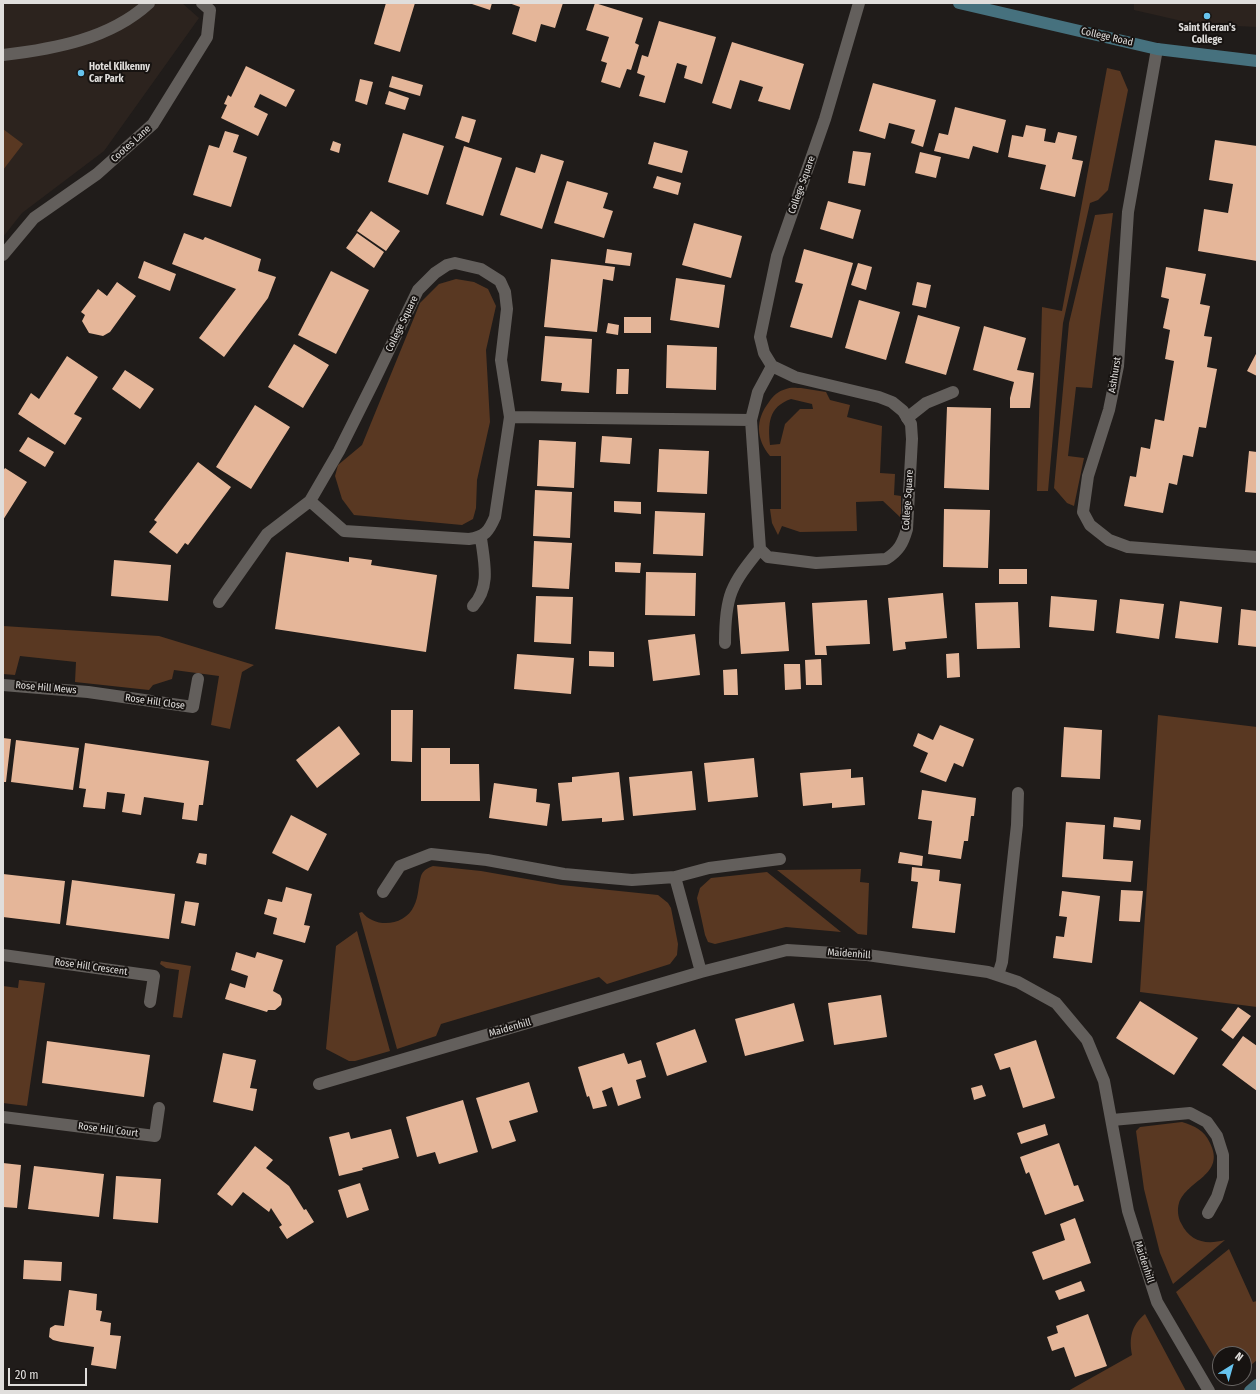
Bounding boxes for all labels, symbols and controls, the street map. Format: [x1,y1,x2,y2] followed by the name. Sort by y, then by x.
[1202,11,1212,21] marker: Saint Kieran's College
[1178,22,1236,46] place label: Saint Kieran's College
[1080,25,1134,49] street label: College Road
[89,61,150,84] place label: Hotel Kilkenny Car Park
[76,68,86,78] marker: Hotel Kilkenny Car Park
[109,123,153,165] street label: Cootes Lane
[786,154,818,216] street label: College Square
[383,294,421,354] street label: College Square
[1106,356,1124,394] street label: Ashhurst
[900,469,916,531] street label: College Square
[15,679,77,697] street label: Rose Hill Mews
[124,692,186,712] street label: Rose Hill Close
[827,947,871,961] street label: Maidenhill
[54,956,128,978] street label: Rose Hill Crescent
[488,1016,532,1040] street label: Maidenhill
[77,1120,139,1140] street label: Rose Hill Court
[1132,1240,1156,1284] street label: Maidenhill
[1212,1346,1252,1386] north arrow
[1232,1350,1245,1364] text: N
[10,1360,89,1386] scale bar
[15,1368,39,1382] text: 20 m

